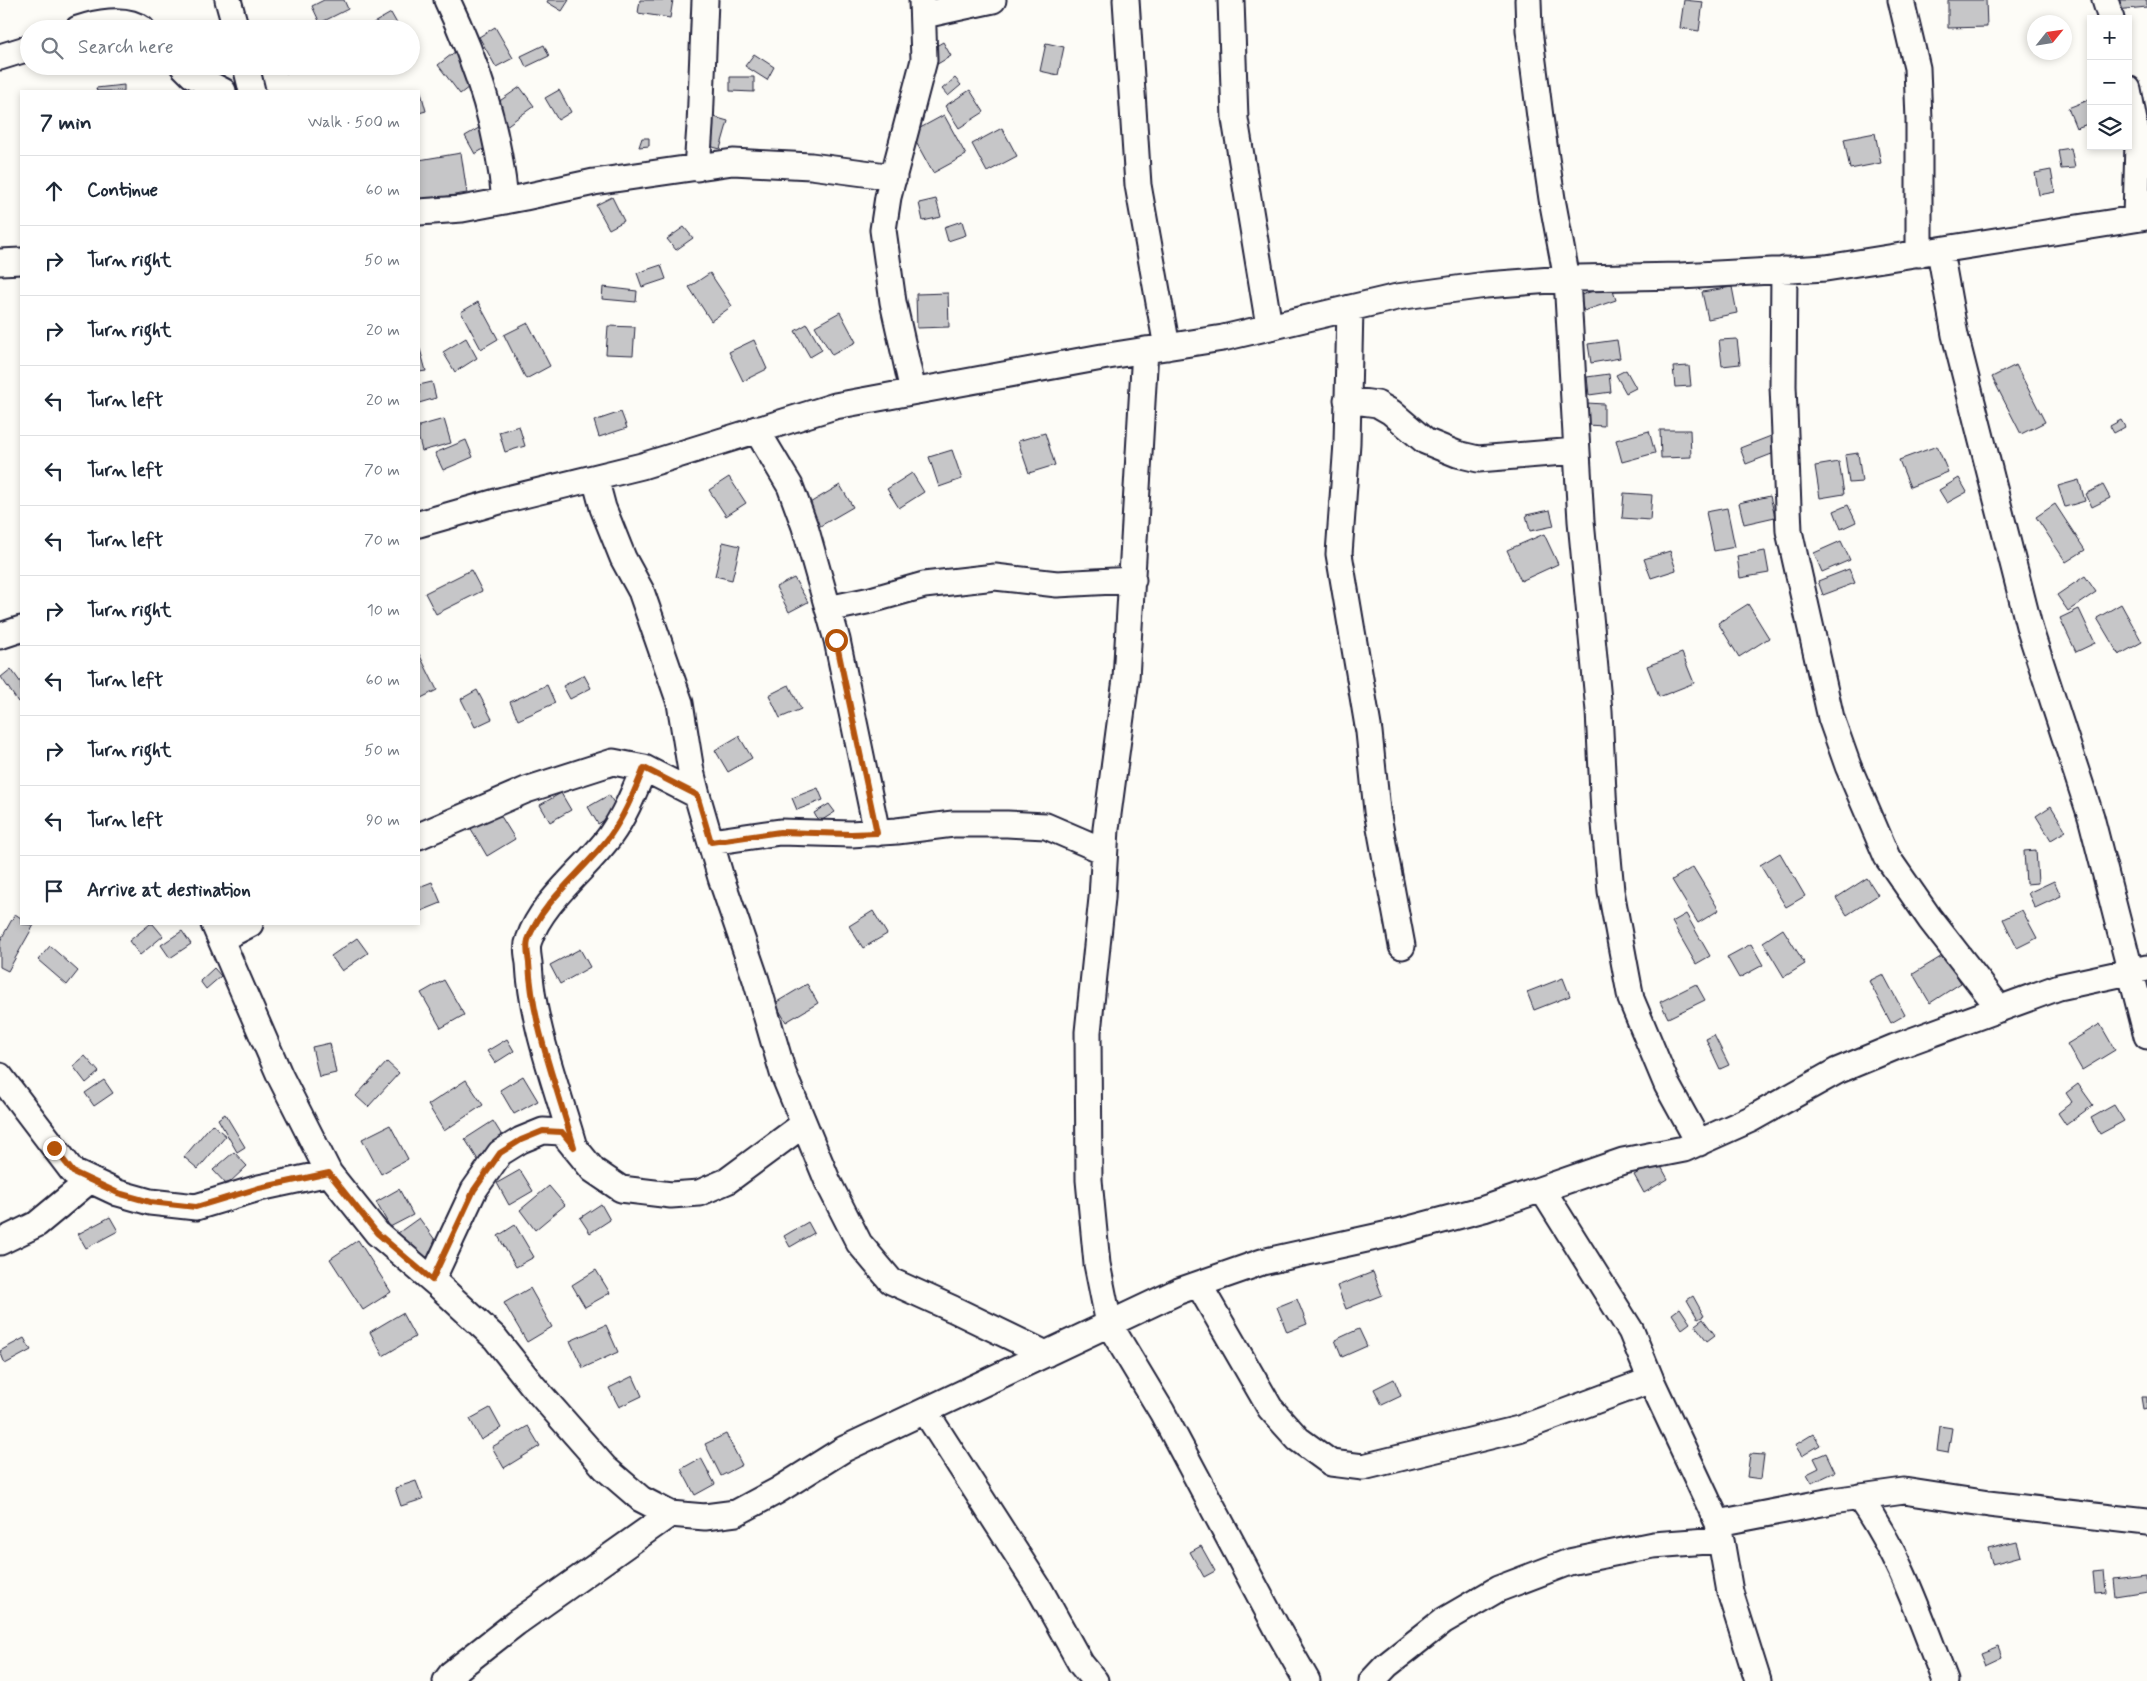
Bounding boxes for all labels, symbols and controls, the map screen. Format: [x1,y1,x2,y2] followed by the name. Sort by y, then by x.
[2027,15,2072,60] north arrow
[2087,15,2132,150] map controls
[2087,15,2132,60] button: +
[20,20,420,75] search box
[38,34,66,62] icon: search
[78,35,174,60] text: Search here
[2087,60,2132,105] button: −
[2087,105,2132,150] button: layers
[40,109,92,137] text: 7 min
[308,112,400,133] text: Walk · 500 m
[40,177,68,205] icon: ahead
[87,178,158,203] text: Continue
[366,180,400,201] text: 60 m
[40,247,68,275] icon: right
[87,248,171,273] text: Turn right
[364,250,400,271] text: 50 m
[40,317,68,345] icon: right
[87,318,171,343] text: Turn right
[366,320,400,341] text: 20 m
[40,387,68,415] icon: left
[87,388,163,413] text: Turn left
[366,390,400,411] text: 20 m
[40,457,68,485] icon: left
[87,458,163,483] text: Turn left
[364,460,400,481] text: 70 m
[40,527,68,555] icon: left
[87,528,163,553] text: Turn left
[364,530,400,551] text: 70 m
[40,597,68,625] icon: right
[87,598,171,623] text: Turn right
[367,600,400,621] text: 10 m
[825,629,848,652] route start
[40,667,68,695] icon: left
[87,668,163,693] text: Turn left
[366,670,400,691] text: 60 m
[40,737,68,765] icon: right
[87,738,171,763] text: Turn right
[364,740,400,761] text: 50 m
[40,807,68,835] icon: left
[87,808,163,833] text: Turn left
[366,810,400,831] text: 90 m
[40,877,68,905] icon: arrive
[87,878,251,903] text: Arrive at destination
[43,1137,66,1160] route end

